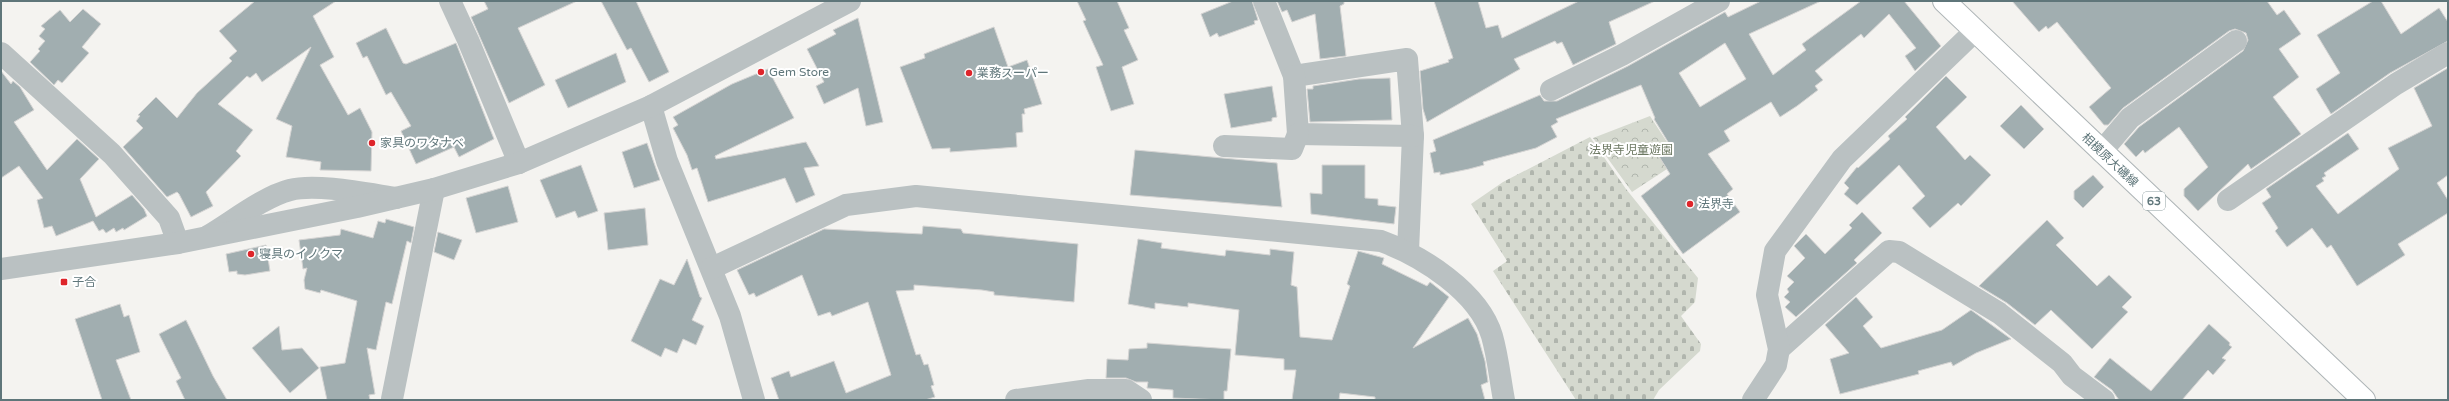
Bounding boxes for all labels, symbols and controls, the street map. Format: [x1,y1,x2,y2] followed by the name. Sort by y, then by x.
[769,65,829,79] place label: Gem Store
[977,66,1049,80] place label: 業務スーパー
[756,67,766,77] marker: Gem Store
[964,68,974,78] marker: 業務スーパー
[2079,130,2141,190] street label: 相模原大磯線
[380,136,464,150] place label: 家具のワタナベ
[367,138,377,148] marker: 家具のワタナベ
[1589,143,1673,157] park label: 法界寺児童遊園
[2143,192,2165,210] road number: 63
[1698,197,1734,211] place label: 法界寺
[1685,199,1695,209] marker: 法界寺
[259,247,343,261] place label: 寝具のイノクマ
[246,249,256,259] marker: 寝具のイノクマ
[72,275,96,289] place label: 子合
[59,277,69,287] marker: 子合

